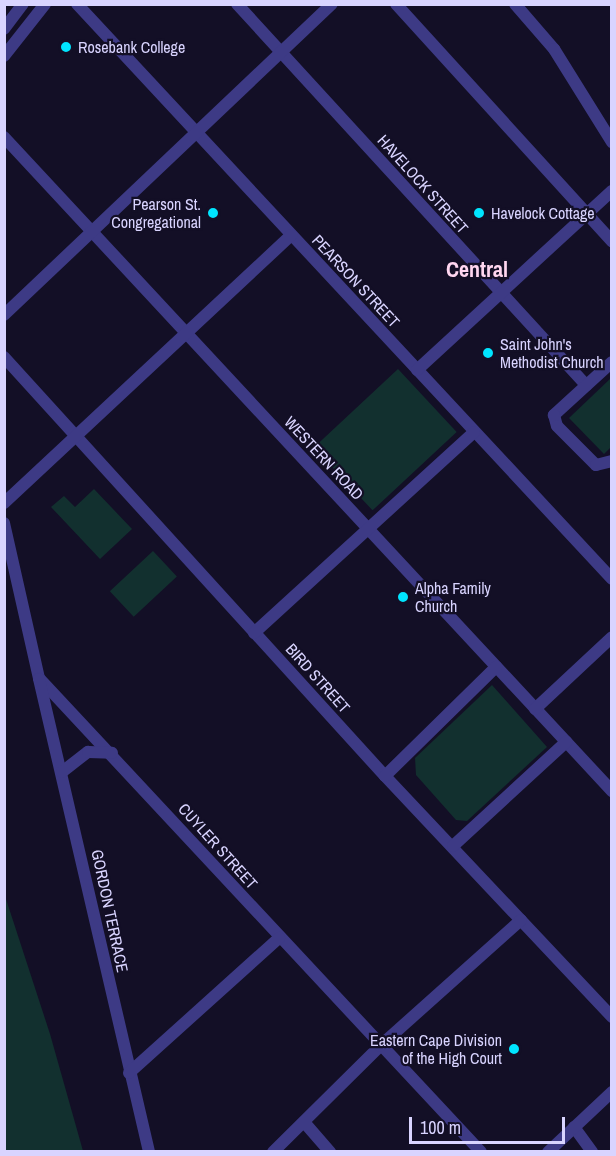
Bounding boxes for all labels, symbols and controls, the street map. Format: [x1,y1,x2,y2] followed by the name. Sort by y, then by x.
[78,37,185,57] place label: Rosebank College
[59,40,73,54] marker: Rosebank College
[374,131,472,237] street label: HAVELOCK STREET
[111,194,201,232] place label: Pearson St. Congregational
[491,203,595,223] place label: Havelock Cottage
[206,206,220,220] marker: Pearson St. Congregational
[472,206,486,220] marker: Havelock Cottage
[308,231,404,331] street label: PEARSON STREET
[446,257,508,283] district label: Central
[500,334,604,372] place label: Saint John's Methodist Church
[481,346,495,360] marker: Saint John's Methodist Church
[280,412,368,504] street label: WESTERN ROAD
[415,578,491,616] place label: Alpha Family Church
[396,590,410,604] marker: Alpha Family Church
[282,639,354,717] street label: BIRD STREET
[175,799,261,893] street label: CUYLER STREET
[88,848,132,974] street label: GORDON TERRACE
[370,1030,502,1068] place label: Eastern Cape Division of the High Court
[507,1042,521,1056] marker: Eastern Cape Division of the High Court
[412,1105,568,1143] scale bar
[420,1115,461,1140] text: 100 m

